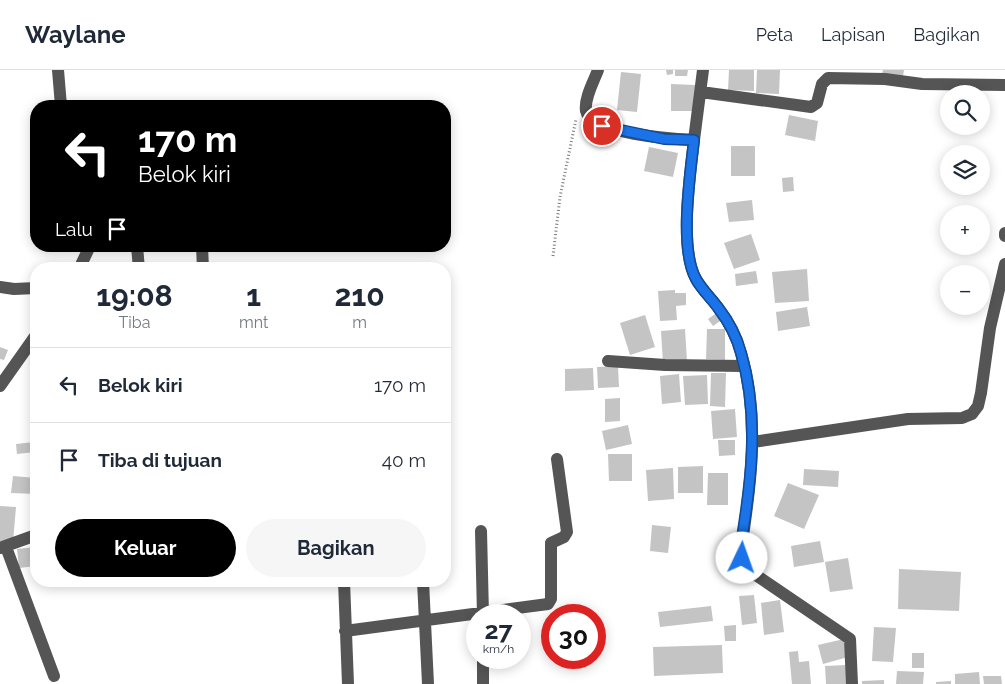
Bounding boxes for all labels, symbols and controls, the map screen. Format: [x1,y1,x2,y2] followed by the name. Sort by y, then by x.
[25,20,126,49] text: Waylane
[756,24,793,45] text: Peta
[821,24,885,45] text: Lapisan
[913,24,980,45] text: Bagikan
[940,85,990,315] map controls
[940,85,990,135] button: search
[581,105,623,147] pin
[588,112,616,140] icon: arrive
[138,119,237,160] text: 170 m
[55,120,120,185] icon: left
[940,145,990,195] button: layers
[138,161,231,187] text: Belok kiri
[940,205,990,255] button: +
[103,215,131,243] icon: arrive
[55,218,93,240] text: Lalu
[940,265,990,315] button: −
[96,278,173,313] text: 19:08
[246,278,261,313] text: 1
[335,278,385,313] text: 210
[119,313,150,332] text: Tiba
[239,313,268,332] text: mnt
[352,313,367,332] text: m
[55,371,83,399] icon: left
[98,374,183,396] text: Belok kiri
[374,374,426,396] text: 170 m
[55,446,83,474] icon: arrive
[98,449,222,471] text: Tiba di tujuan
[382,449,426,471] text: 40 m
[55,519,236,577] button: Keluar
[246,519,426,577] button: Bagikan
[715,531,767,583] position arrow
[541,604,606,669] speed limit sign: 30
[484,615,513,645] text: 27
[483,642,514,656] text: km/h

